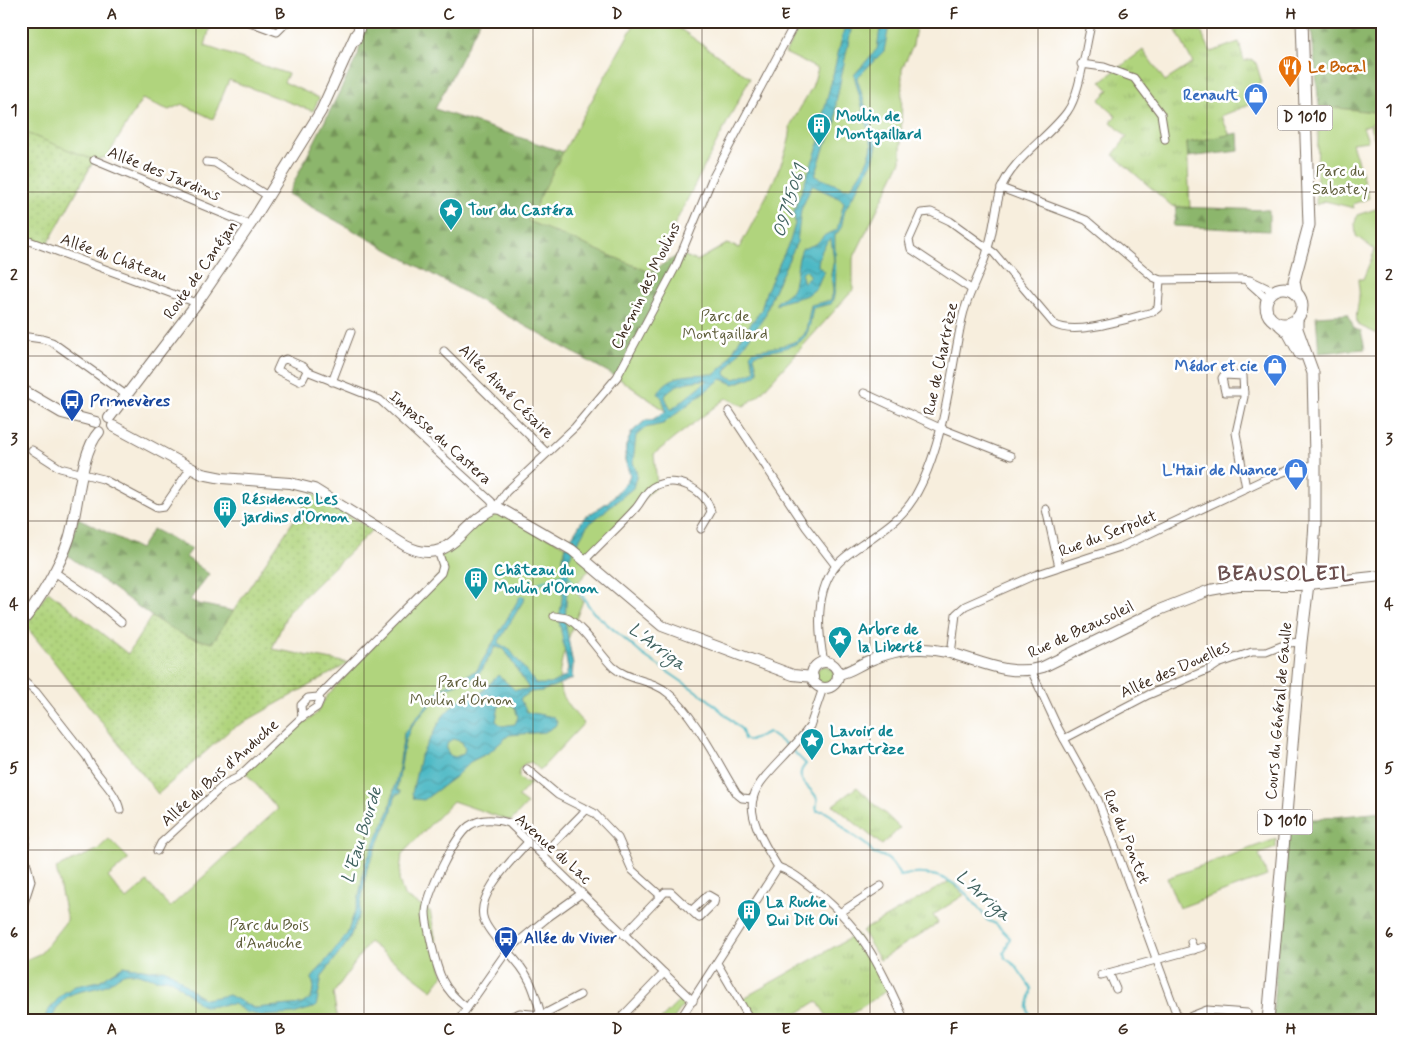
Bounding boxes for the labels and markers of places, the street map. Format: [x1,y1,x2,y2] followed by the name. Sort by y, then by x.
[1277,54,1303,88] restaurant icon: Le Bocal
[1308,57,1366,78] place label: Le Bocal
[1243,82,1269,116] shop icon: Renault
[1183,85,1239,106] place label: Renault
[836,106,922,146] place label: Moulin de Montgaillard
[806,112,832,146] building icon: Moulin de Montgaillard
[438,197,464,231] place icon: Tour du Castéra
[468,200,574,221] place label: Tour du Castéra
[1262,353,1288,387] shop icon: Médor et cie
[1175,356,1258,377] place label: Médor et cie
[59,388,85,422] bus stop icon: Primevères
[90,391,170,412] place label: Primevères
[1283,457,1309,491] shop icon: L'Hair de Nuance
[1162,460,1278,481] place label: L'Hair de Nuance
[241,489,350,528] place label: Résidence Les jardins d'Ornon
[212,495,238,529] building icon: Résidence Les jardins d'Ornon
[494,560,599,599] place label: Château du Moulin d'Ornon
[463,566,489,600] building icon: Château du Moulin d'Ornon
[858,619,923,658] place label: Arbre de la Liberté
[827,625,853,659] place icon: Arbre de la Liberté
[830,721,904,760] place label: Lavoir de Chartrèze
[799,727,825,761] place icon: Lavoir de Chartrèze
[766,892,838,931] place label: La Ruche Qui Dit Oui
[736,898,762,932] building icon: La Ruche Qui Dit Oui
[493,925,519,959] bus stop icon: Allée du Vivier
[524,928,617,949] place label: Allée du Vivier

